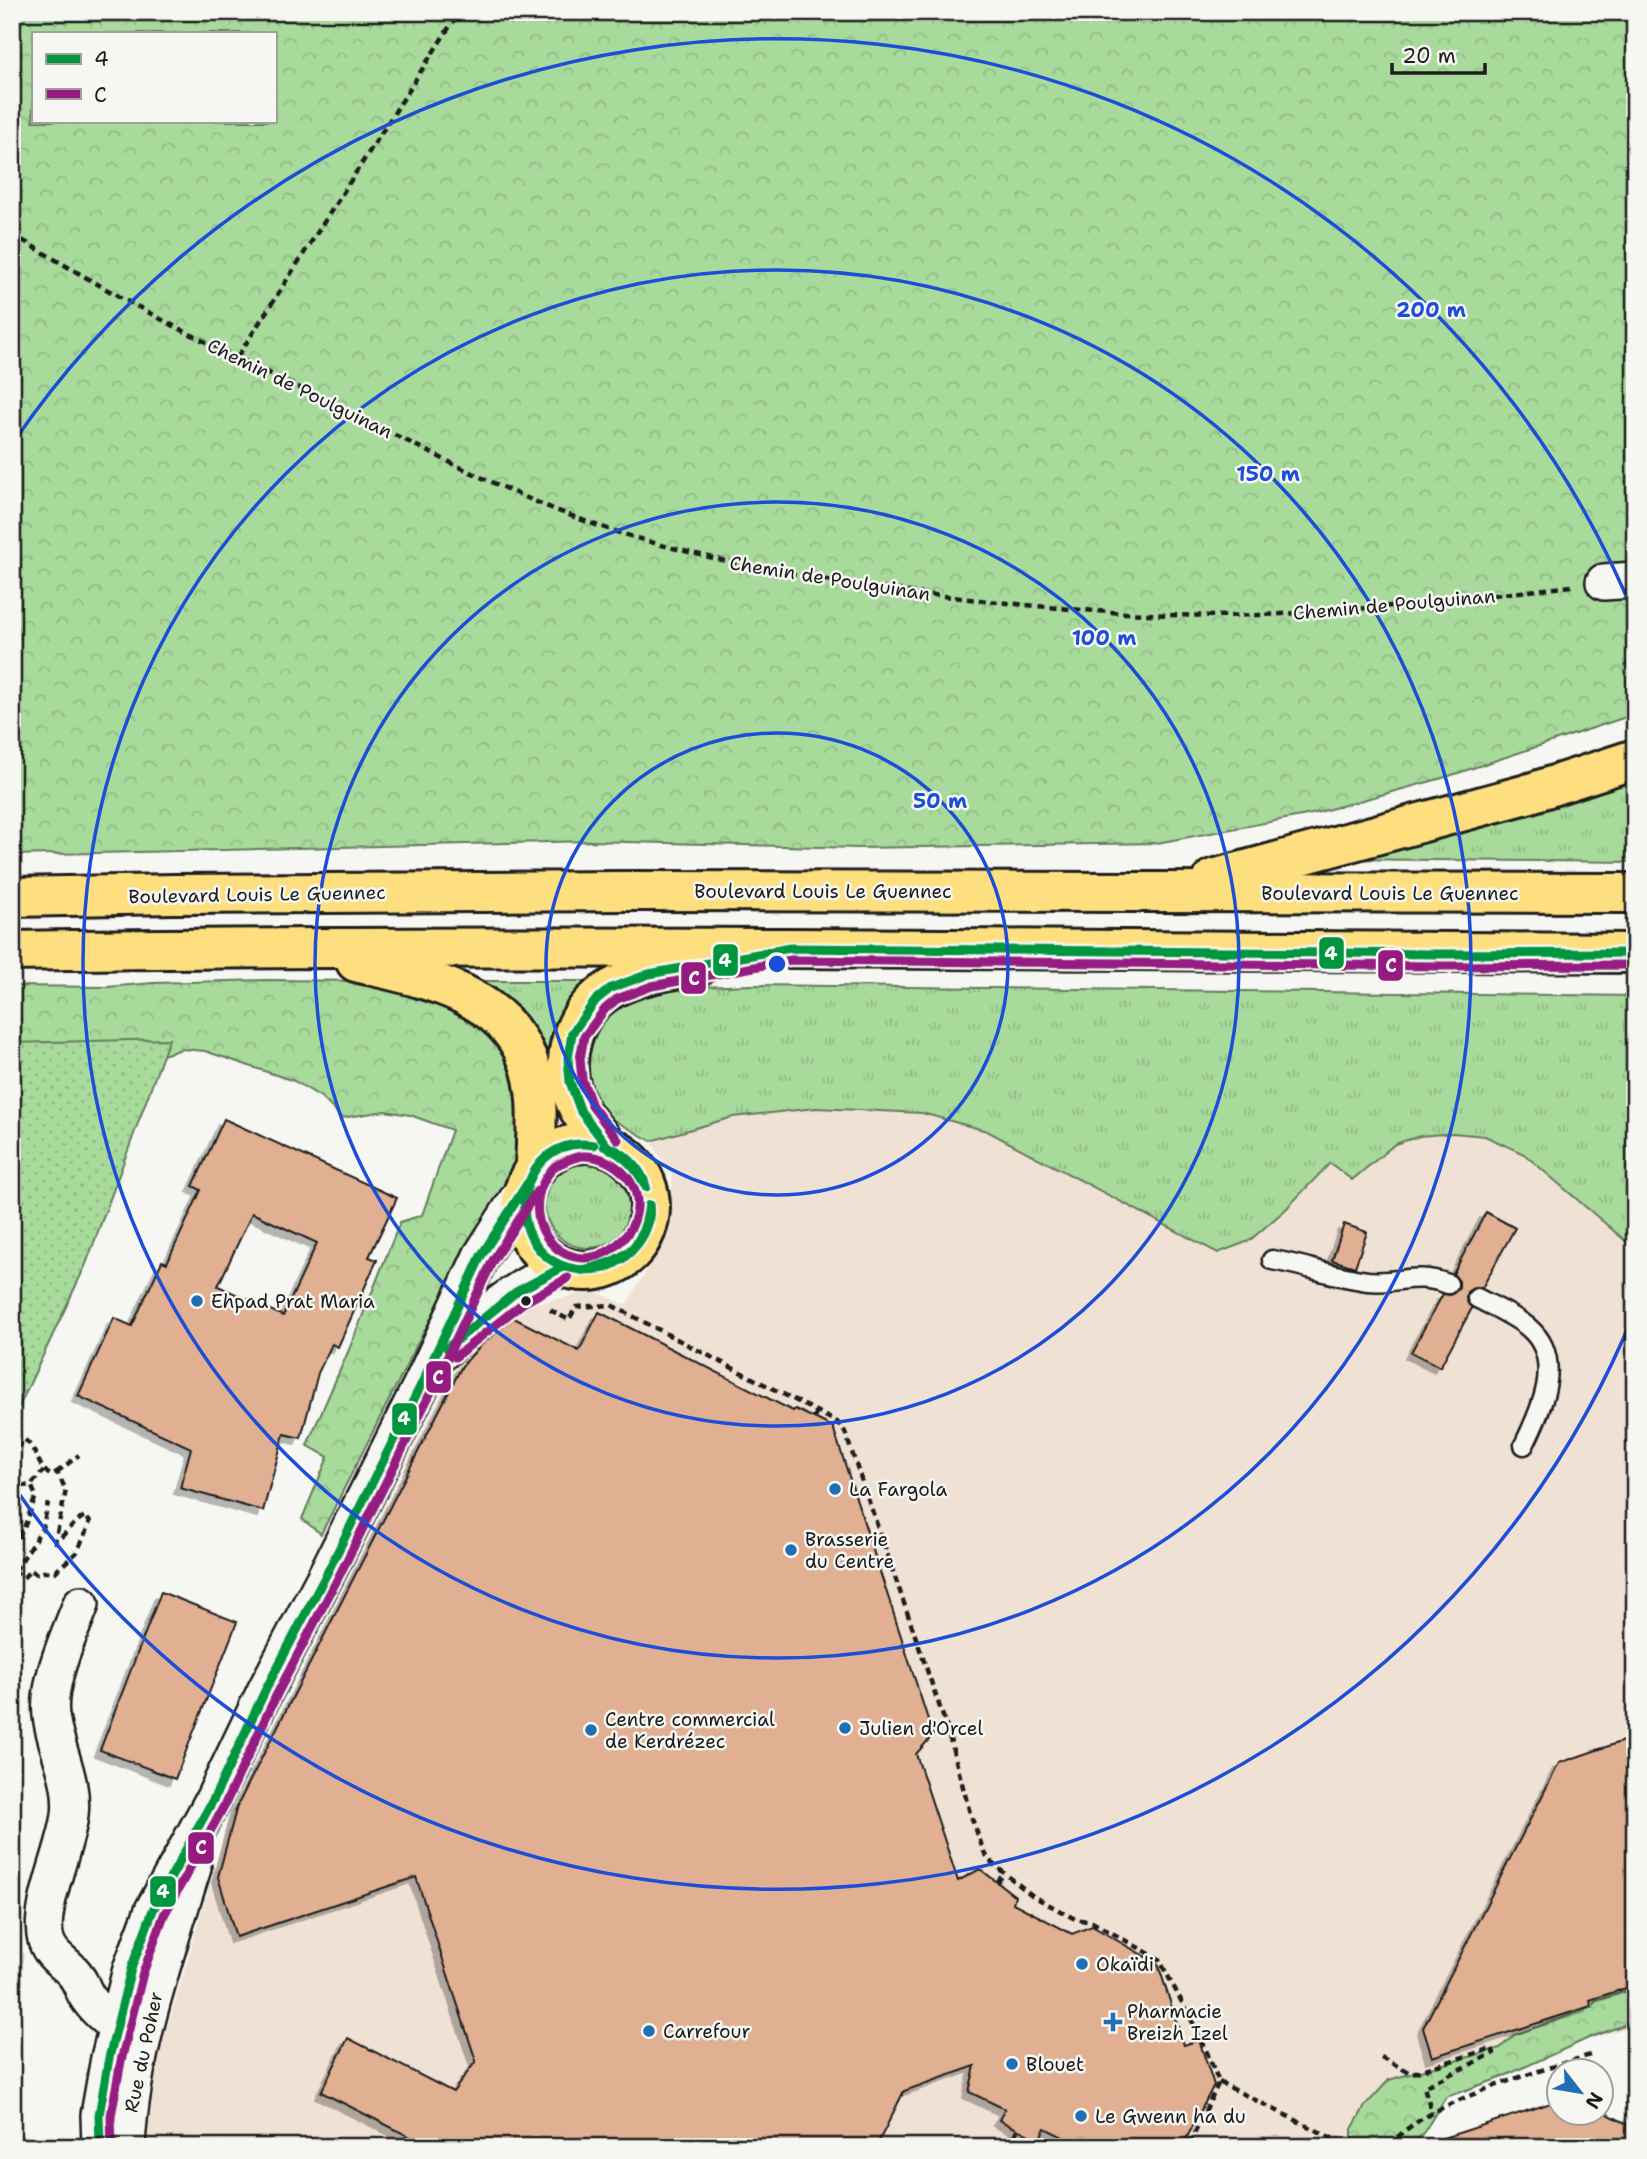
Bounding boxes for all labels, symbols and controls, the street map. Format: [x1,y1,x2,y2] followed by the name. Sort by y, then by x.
[32,32,276,122] legend
[1392,32,1484,76] scale bar
[1402,42,1456,70] text: 20 m
[94,45,109,73] text: 4
[94,81,107,109] text: C
[1396,296,1466,324] text: 200 m
[203,333,396,444] street label: Chemin de Poulguinan
[1236,460,1300,488] text: 150 m
[728,550,932,607] street label: Chemin de Poulguinan
[1292,583,1496,626] street label: Chemin de Poulguinan
[1072,624,1136,652] text: 100 m
[913,787,967,815] text: 50 m
[694,879,952,904] street label: Boulevard Louis Le Guennec
[128,880,386,909] street label: Boulevard Louis Le Guennec
[1261,881,1519,906] street label: Boulevard Louis Le Guennec
[1318,936,1345,970] line badge: 4
[1324,941,1338,966] text: 4
[712,943,739,977] line badge: 4
[718,948,732,973] text: 4
[1377,949,1404,982] line badge: C
[765,952,789,976] centre of rings
[1385,953,1397,978] text: C
[680,961,707,995] line badge: C
[688,966,700,991] text: C
[211,1289,375,1314] place label: Ehpad Prat Maria
[189,1293,205,1309] marker: Ehpad Prat Maria
[519,1294,533,1308] unlabelled marker
[425,1360,452,1394] line badge: C
[432,1365,444,1390] text: C
[391,1402,418,1436] line badge: 4
[397,1406,411,1431] text: 4
[849,1477,947,1502] place label: La Fargola
[827,1481,843,1497] marker: La Fargola
[805,1527,894,1574] place label: Brasserie du Centre
[783,1542,799,1558] marker: Brasserie du Centre
[605,1707,775,1754] place label: Centre commercial de Kerdrézec
[859,1716,983,1741] place label: Julien d'Orcel
[837,1720,853,1736] marker: Julien d'Orcel
[583,1722,599,1738] marker: Centre commercial de Kerdrézec
[187,1831,215,1865] line badge: C
[195,1835,207,1860] text: C
[149,1875,177,1908] line badge: 4
[156,1879,170,1904] text: 4
[1096,1952,1154,1977] place label: Okaïdi
[1074,1956,1090,1972] marker: Okaïdi
[119,1990,168,2115] street label: Rue du Poher
[1127,1999,1228,2046] place label: Pharmacie Breizh Izel
[1105,2014,1121,2030] marker: Pharmacie Breizh Izel
[663,2019,750,2044] place label: Carrefour
[641,2023,657,2039] marker: Carrefour
[1026,2052,1084,2077] place label: Blouet
[1004,2056,1020,2072] marker: Blouet
[1546,2058,1616,2128] north arrow
[1580,2088,1609,2113] text: N
[1095,2104,1246,2129] place label: Le Gwenn ha du
[1073,2108,1089,2124] marker: Le Gwenn ha du

